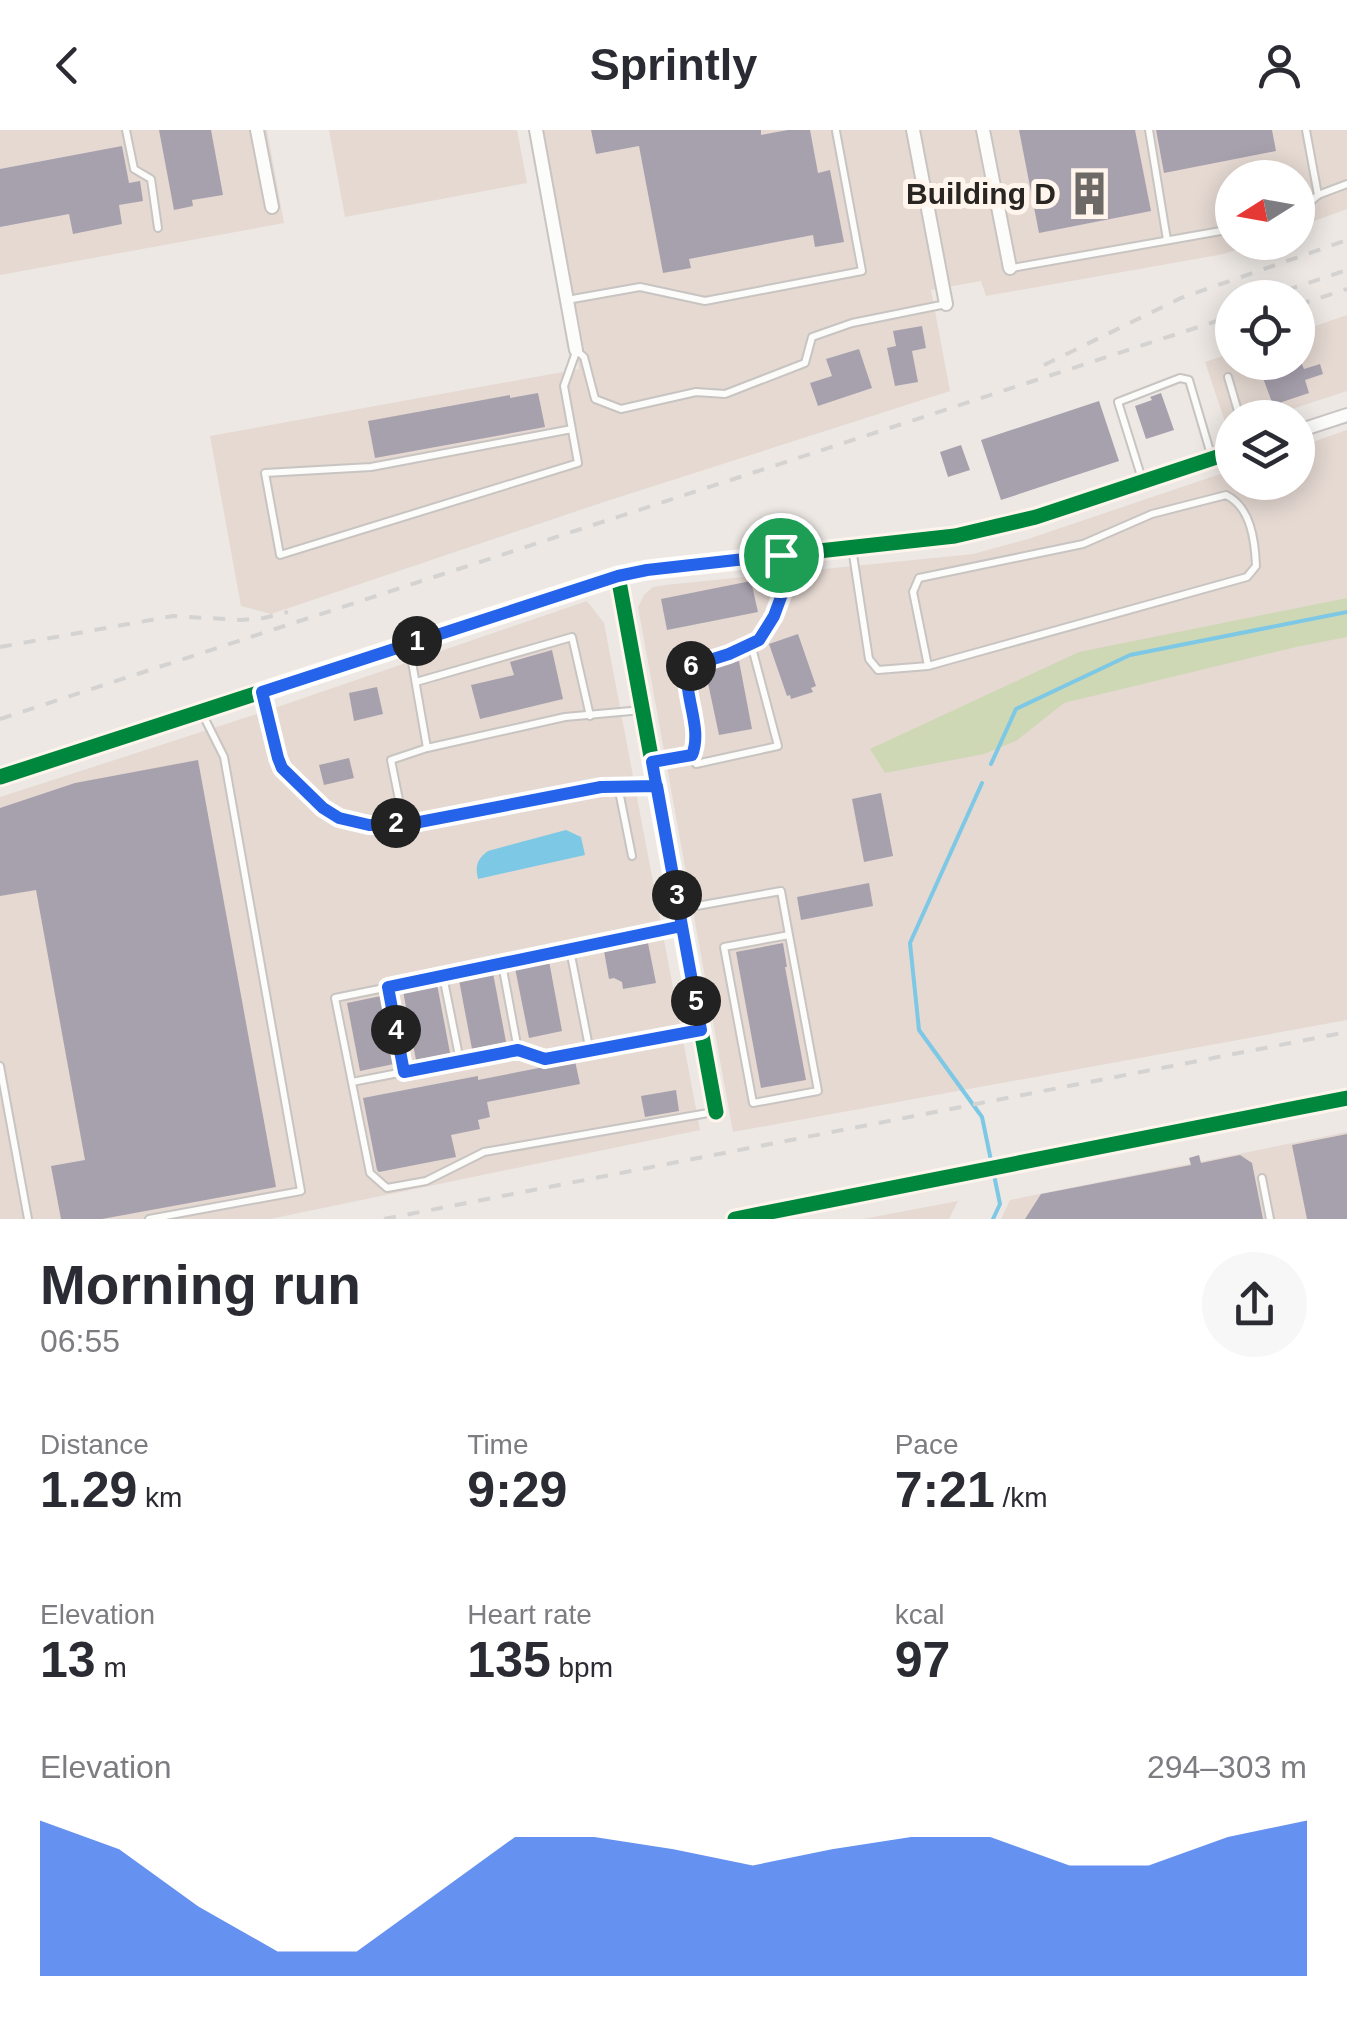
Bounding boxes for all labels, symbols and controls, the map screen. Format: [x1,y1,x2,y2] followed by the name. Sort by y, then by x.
[40,38,95,93] icon: back
[1252,38,1307,93] icon: person
[590,39,757,90] text: Sprintly
[1215,160,1315,260] north arrow
[1215,160,1315,500] map controls
[1065,169,1113,217] building icon: Building D
[906,177,1056,210] place label: Building D
[1215,280,1315,380] button: locate
[1215,400,1315,500] button: layers
[739,513,824,598] pin
[754,528,809,583] icon: arrive
[392,616,442,666] pin: 1
[409,625,425,656] text: 1
[666,641,716,691] pin: 6
[683,650,699,681] text: 6
[371,798,421,848] pin: 2
[388,807,404,838] text: 2
[652,870,702,920] pin: 3
[669,879,685,910] text: 3
[671,976,721,1026] pin: 5
[688,985,704,1016] text: 5
[371,1005,421,1055] pin: 4
[388,1014,404,1045] text: 4
[1202,1252,1307,1357] button: share
[40,1254,361,1316] text: Morning run
[40,1323,120,1359] text: 06:55
[40,1429,149,1460] text: Distance
[467,1429,529,1460] text: Time
[895,1429,958,1460] text: Pace
[40,1462,137,1518] text: 1.29
[467,1462,567,1518] text: 9:29
[895,1462,995,1518] text: 7:21
[137,1482,182,1513] text: km
[995,1482,1048,1513] text: /km
[40,1599,155,1630] text: Elevation
[467,1599,592,1630] text: Heart rate
[895,1599,944,1630] text: kcal
[40,1632,96,1688] text: 13
[467,1632,551,1688] text: 135
[895,1632,950,1688] text: 97
[96,1652,127,1683] text: m
[551,1652,613,1683] text: bpm
[40,1749,172,1785] text: Elevation
[1147,1749,1307,1785] text: 294–303 m

